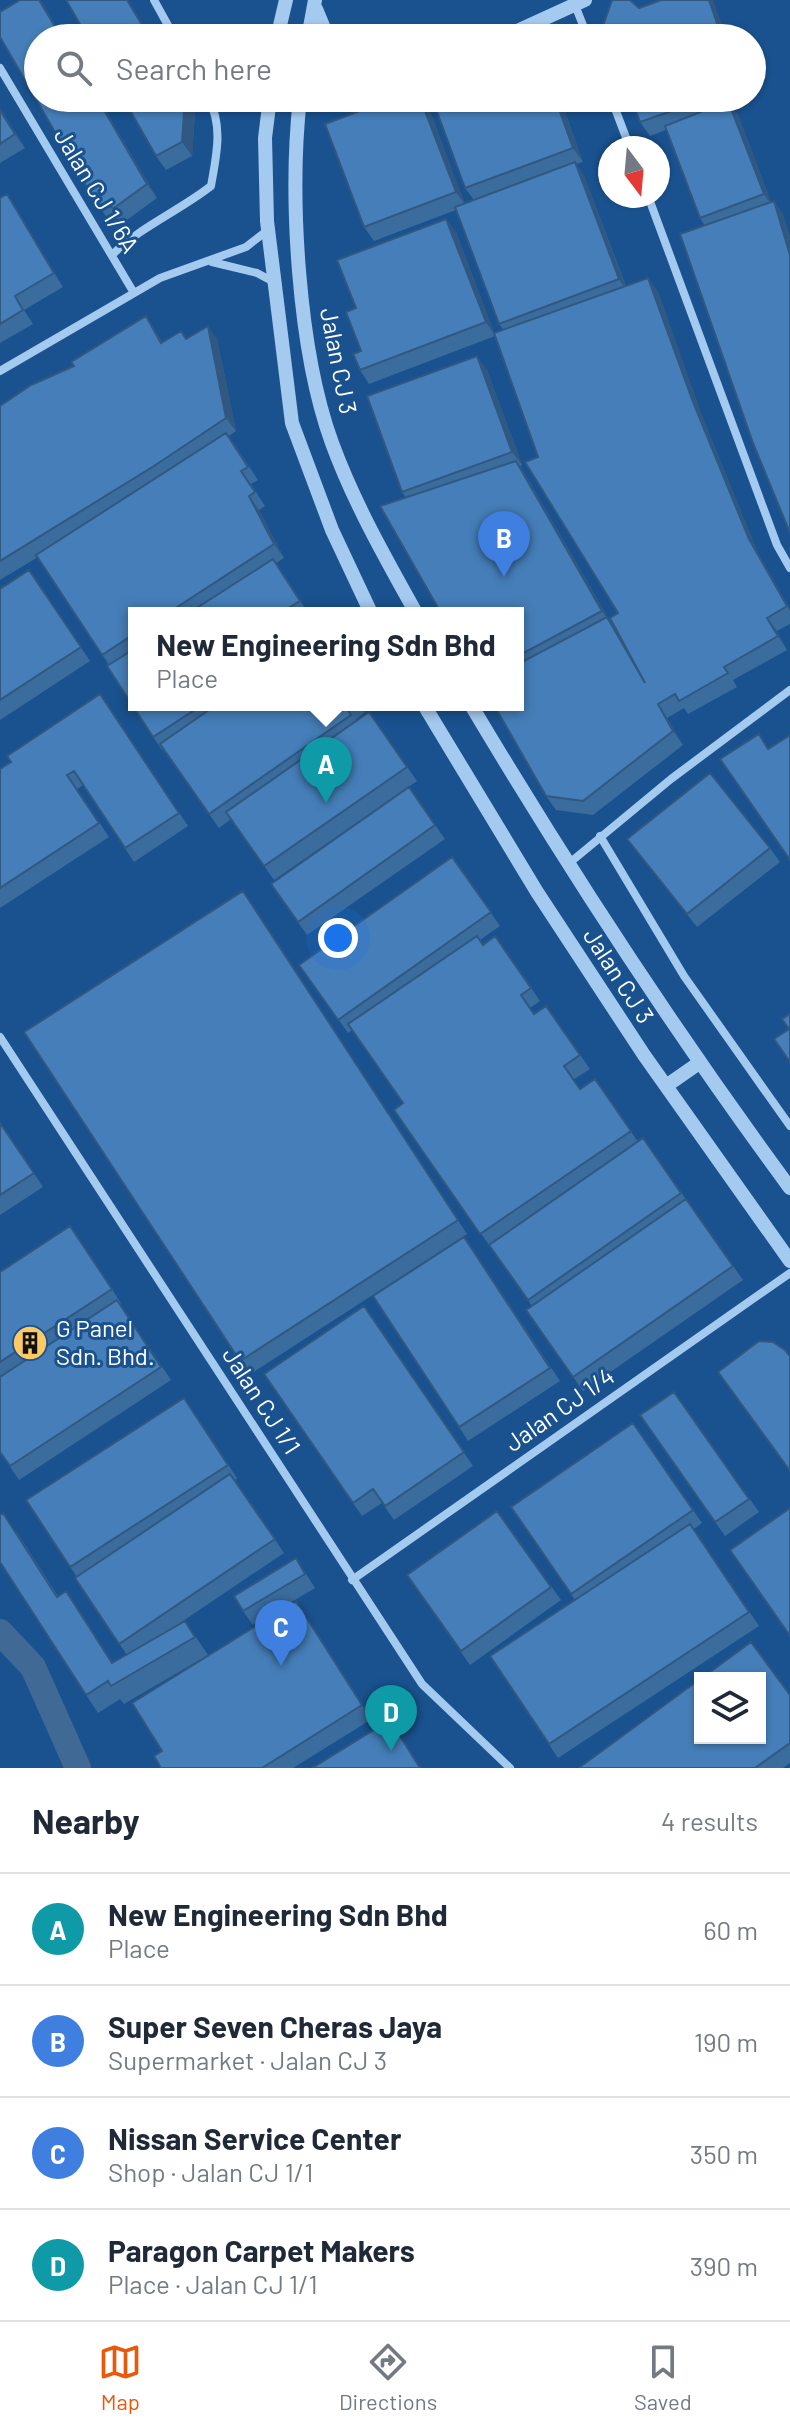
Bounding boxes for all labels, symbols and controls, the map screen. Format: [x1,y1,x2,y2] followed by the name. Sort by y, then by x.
[24,24,766,112] search box
[52,46,96,90] icon: search
[116,50,272,86] text: Search here
[49,123,146,258] street label: Jalan CJ 1/6A
[598,136,670,208] north arrow
[315,305,364,416] street label: Jalan CJ 3
[478,511,530,577] pin: B
[128,607,524,711] popup
[156,626,496,662] text: New Engineering Sdn Bhd
[156,662,218,693] text: Place
[300,737,352,803] pin: A
[318,918,358,958] your location
[578,922,661,1028] street label: Jalan CJ 3
[56,1313,155,1370] place label: G Panel Sdn. Bhd.
[11,1324,49,1362] building icon: G Panel Sdn. Bhd.
[217,1341,308,1459] street label: Jalan CJ 1/1
[499,1361,619,1457] street label: Jalan CJ 1/4
[255,1600,307,1666] pin: C
[694,1672,766,1744] map controls
[694,1672,766,1744] button: layers
[365,1685,417,1751] pin: D
[32,1800,140,1841] text: Nearby
[661,1805,758,1836] text: 4 results
[108,1896,448,1932] text: New Engineering Sdn Bhd
[49,1914,67,1945] text: A
[703,1914,758,1945] text: 60 m
[108,1932,170,1963] text: Place
[108,2008,442,2044] text: Super Seven Cheras Jaya
[50,2026,66,2057] text: B
[694,2026,758,2057] text: 190 m
[108,2044,387,2075] text: Supermarket · Jalan CJ 3
[108,2120,401,2156] text: Nissan Service Center
[50,2138,66,2169] text: C
[690,2138,758,2169] text: 350 m
[108,2156,313,2187] text: Shop · Jalan CJ 1/1
[108,2232,415,2268] text: Paragon Carpet Makers
[50,2250,66,2281] text: D
[690,2250,758,2281] text: 390 m
[108,2268,318,2299] text: Place · Jalan CJ 1/1
[98,2340,142,2414] tab: Map
[339,2340,437,2414] tab: Directions
[634,2340,692,2414] tab: Saved

